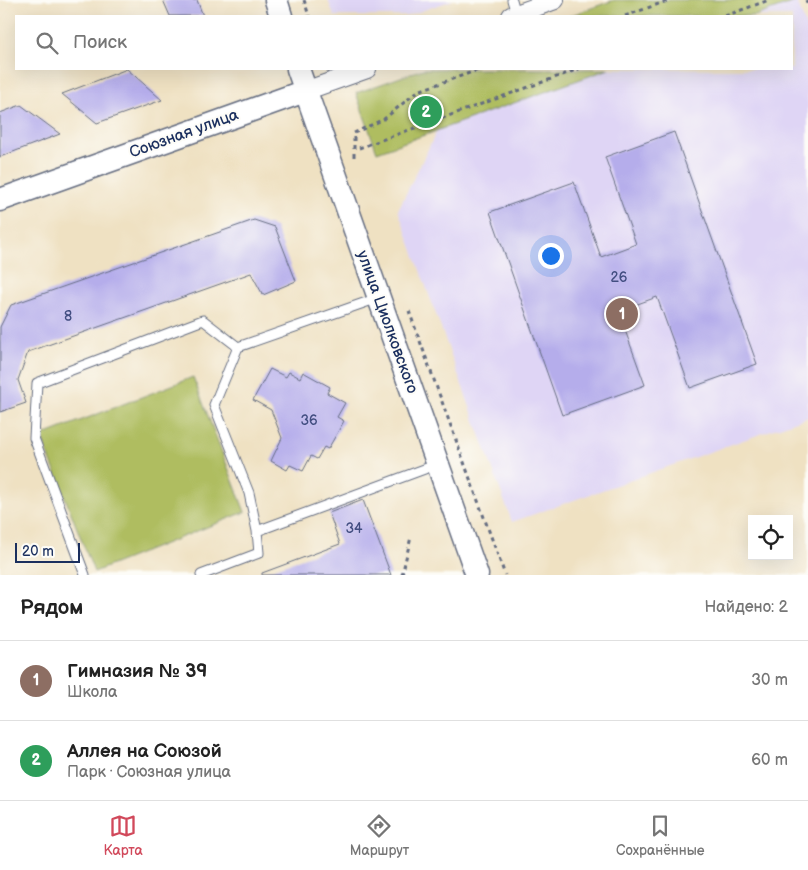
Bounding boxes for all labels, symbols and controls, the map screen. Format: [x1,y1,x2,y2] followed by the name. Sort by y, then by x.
[15,15,793,70] search box
[33,29,61,57] icon: search
[73,31,127,54] text: Поиск
[410,93,442,131] pin: 2
[127,105,242,163] street label: Союзная улица
[538,243,564,269] your location
[352,248,422,396] street label: улица Циолковского
[611,269,628,286] house number: 26
[606,295,638,333] pin: 1
[64,308,72,325] house number: 8
[300,412,318,429] house number: 36
[748,515,793,560] map controls
[748,515,793,560] button: locate
[345,520,363,537] house number: 34
[15,540,80,563] scale bar
[22,543,54,560] text: 20 m
[20,595,83,620] text: Рядом
[704,598,788,617] text: Найдено: 2
[67,660,207,683] text: Гимназия № 39
[33,671,39,690] text: 1
[751,671,788,690] text: 30 m
[67,683,117,702] text: Школа
[67,740,222,763] text: Аллея на Союзой
[31,751,41,770] text: 2
[751,751,788,770] text: 60 m
[67,763,231,782] text: Парк · Союзная улица
[103,812,143,859] tab: Карта
[350,812,409,859] tab: Маршрут
[616,812,705,859] tab: Сохранённые

